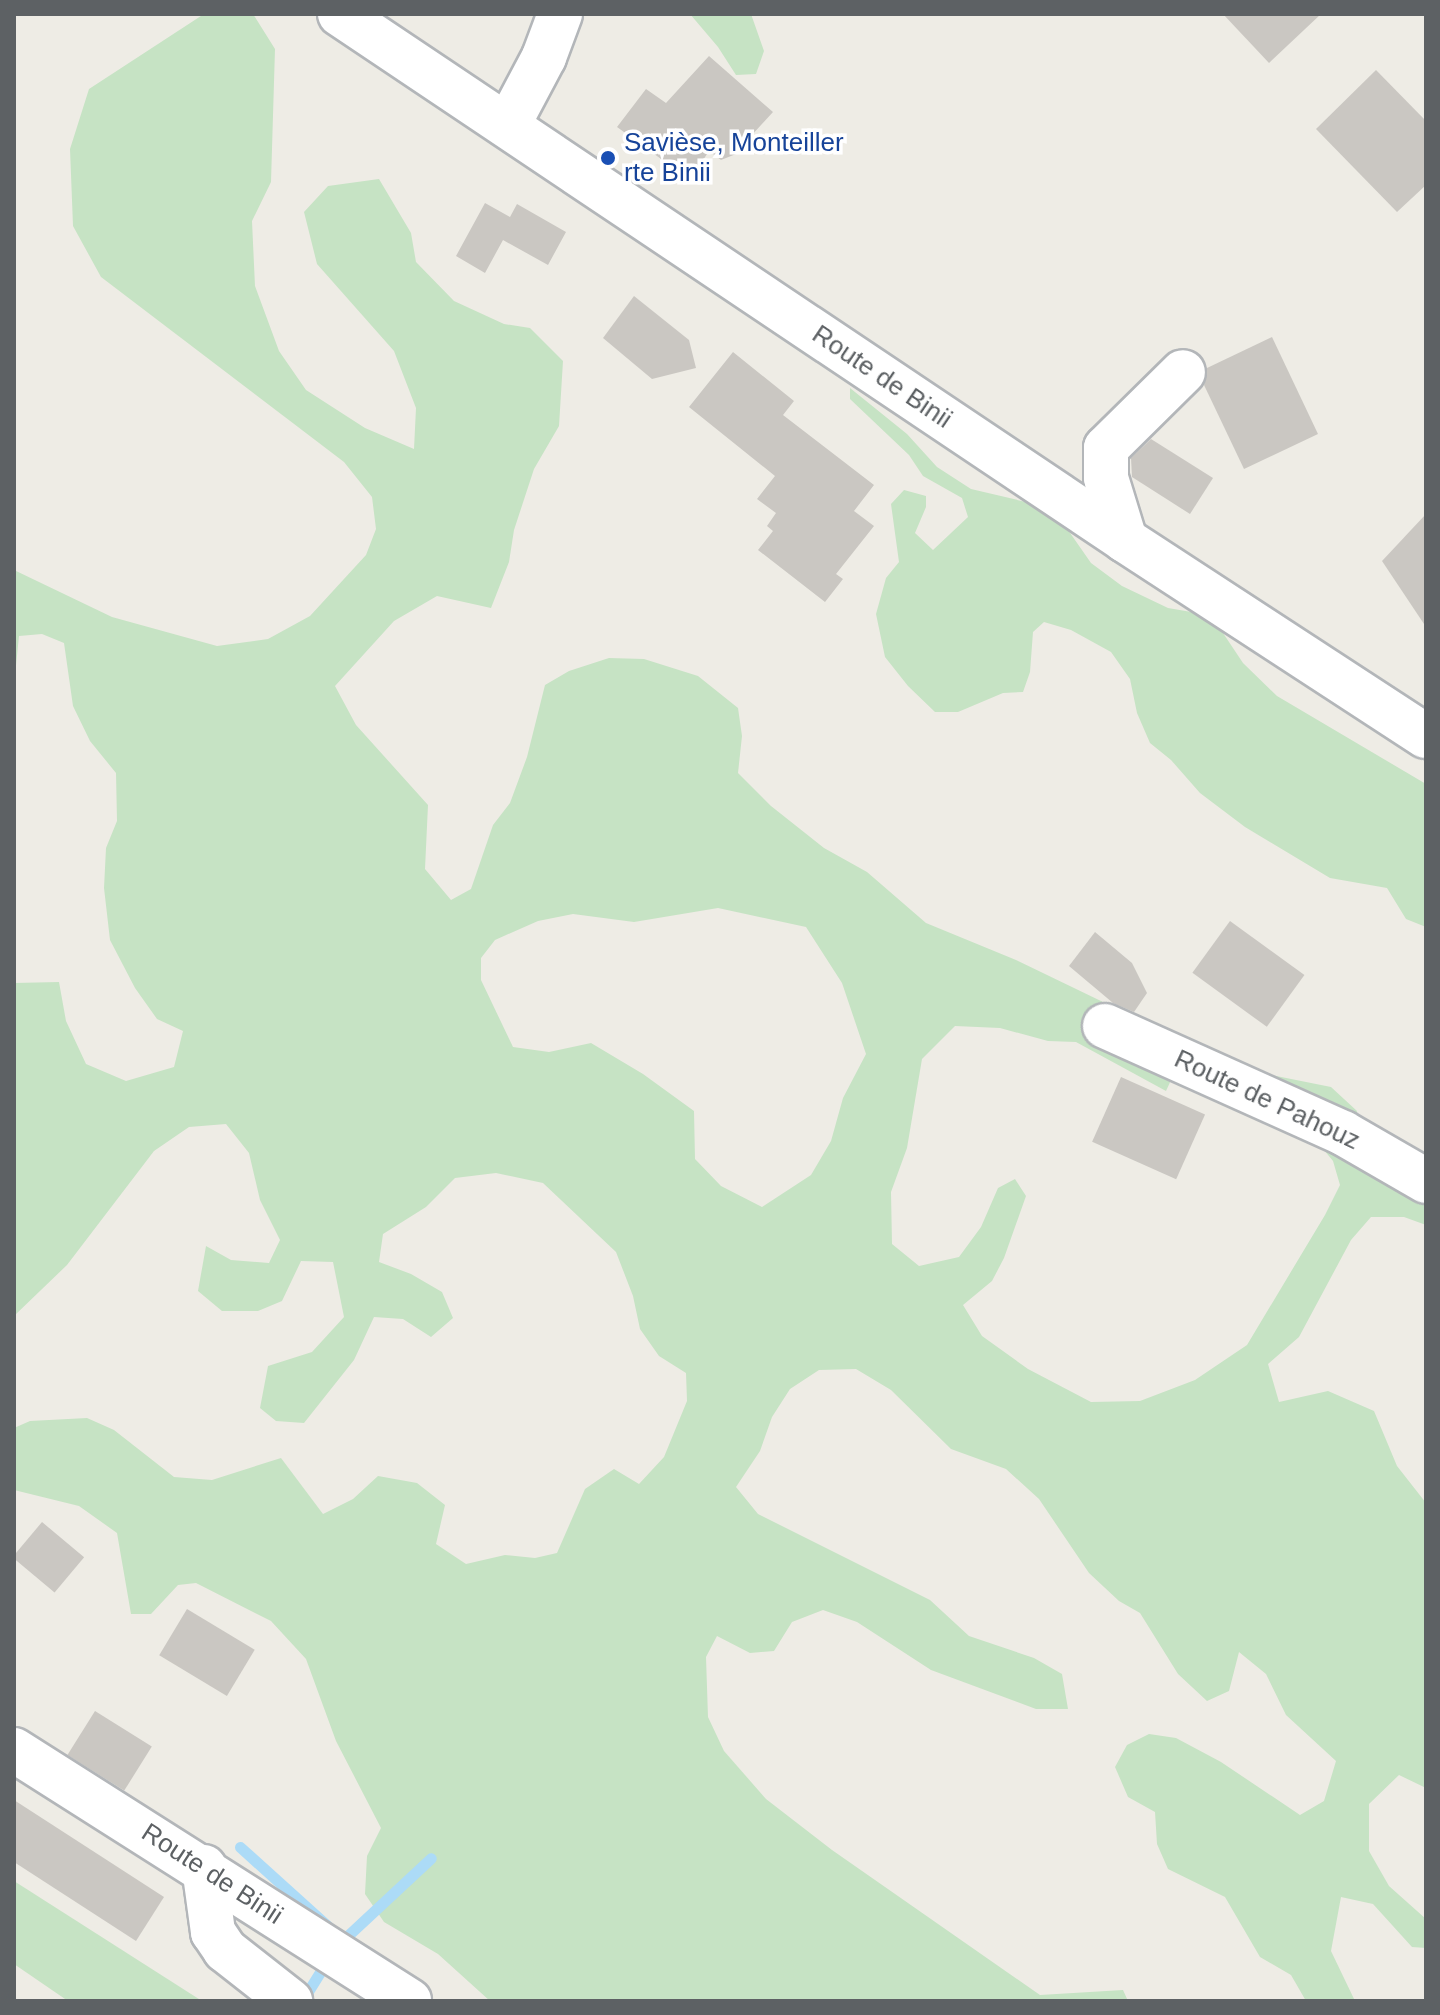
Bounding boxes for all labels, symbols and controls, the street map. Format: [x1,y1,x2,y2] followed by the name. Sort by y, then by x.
[624,127,844,188] place label: Savièse, Monteiller rte Binii
[599,149,617,167] marker: Savièse, Monteiller rte Binii
[806,319,958,435] street label: Route de Binii
[1169,1043,1365,1157] street label: Route de Pahouz
[136,1817,288,1931] street label: Route de Binii

